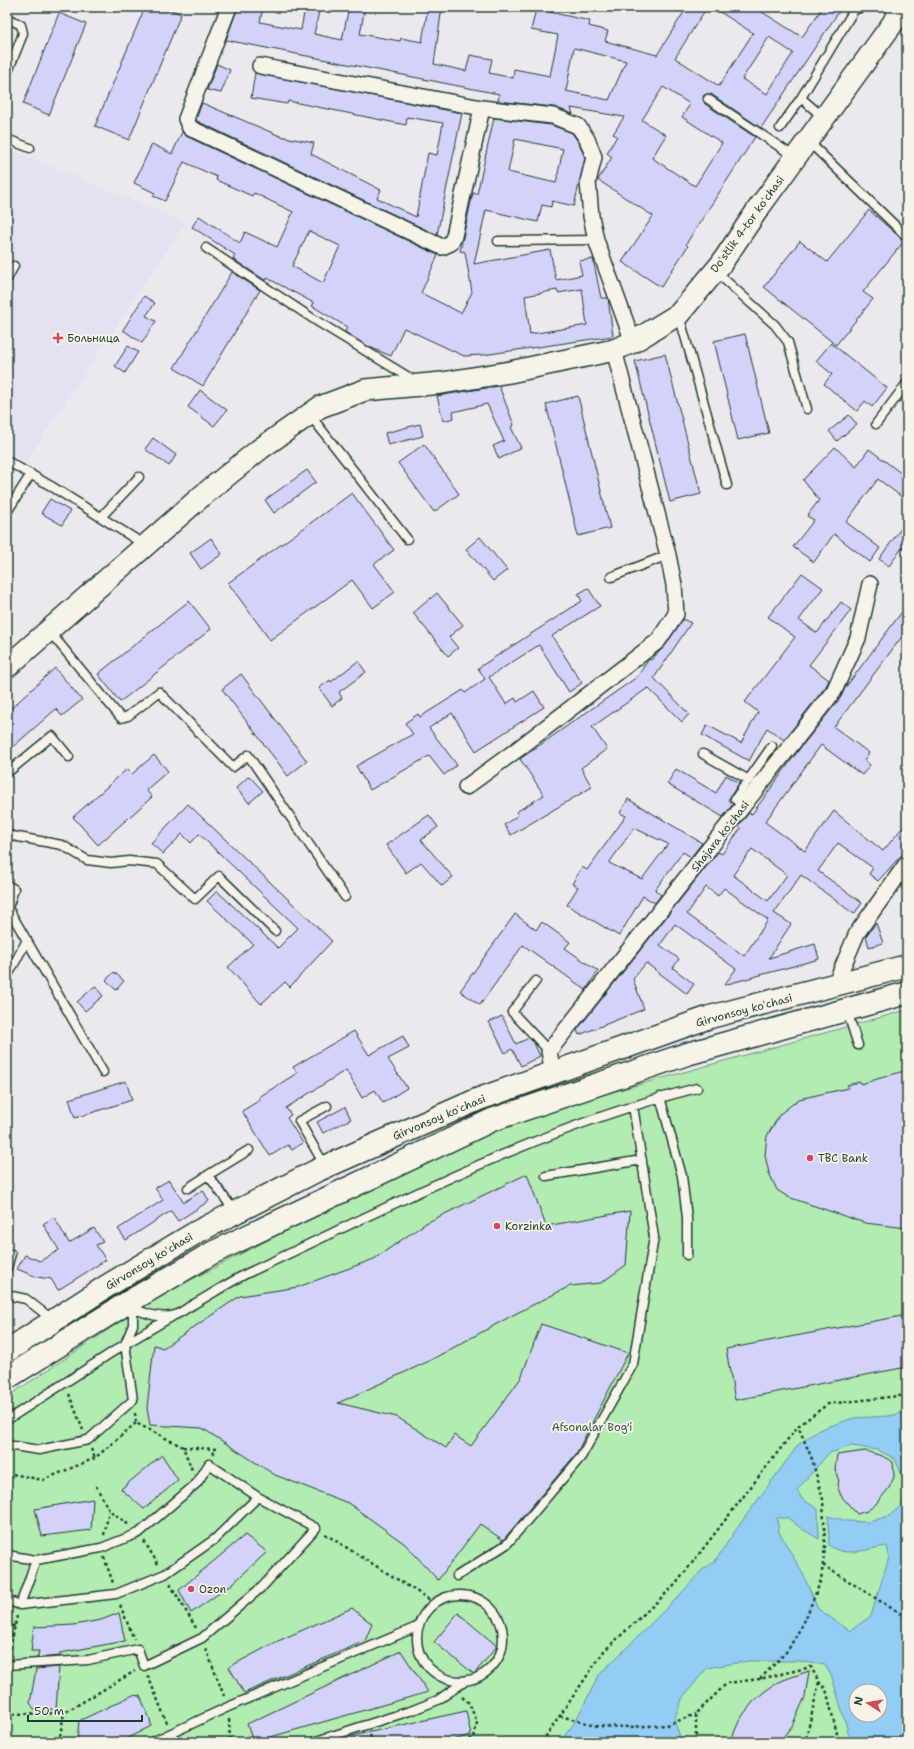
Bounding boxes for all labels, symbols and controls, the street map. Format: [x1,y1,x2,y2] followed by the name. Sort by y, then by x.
[707,173,788,276] street label: Doʻstlik 4-tor koʻchasi
[67,331,120,346] place label: Больница
[52,332,64,344] marker: Больница
[688,798,753,875] street label: Shajara koʻchasi
[694,990,794,1031] street label: Girvonsoy koʻchasi
[390,1091,488,1144] street label: Girvonsoy koʻchasi
[818,1151,868,1166] place label: TBC Bank
[805,1153,815,1163] marker: TBC Bank
[505,1219,552,1234] place label: Korzinka
[492,1221,502,1231] marker: Korzinka
[103,1229,196,1293] street label: Girvonsoy koʻchasi
[552,1420,632,1435] park label: Afsonalar Bog'i
[199,1582,227,1597] place label: Ozon
[186,1584,196,1594] marker: Ozon
[848,1683,888,1723] north arrow
[850,1695,867,1707] text: N
[28,1697,142,1723] scale bar
[34,1703,64,1719] text: 50 m

